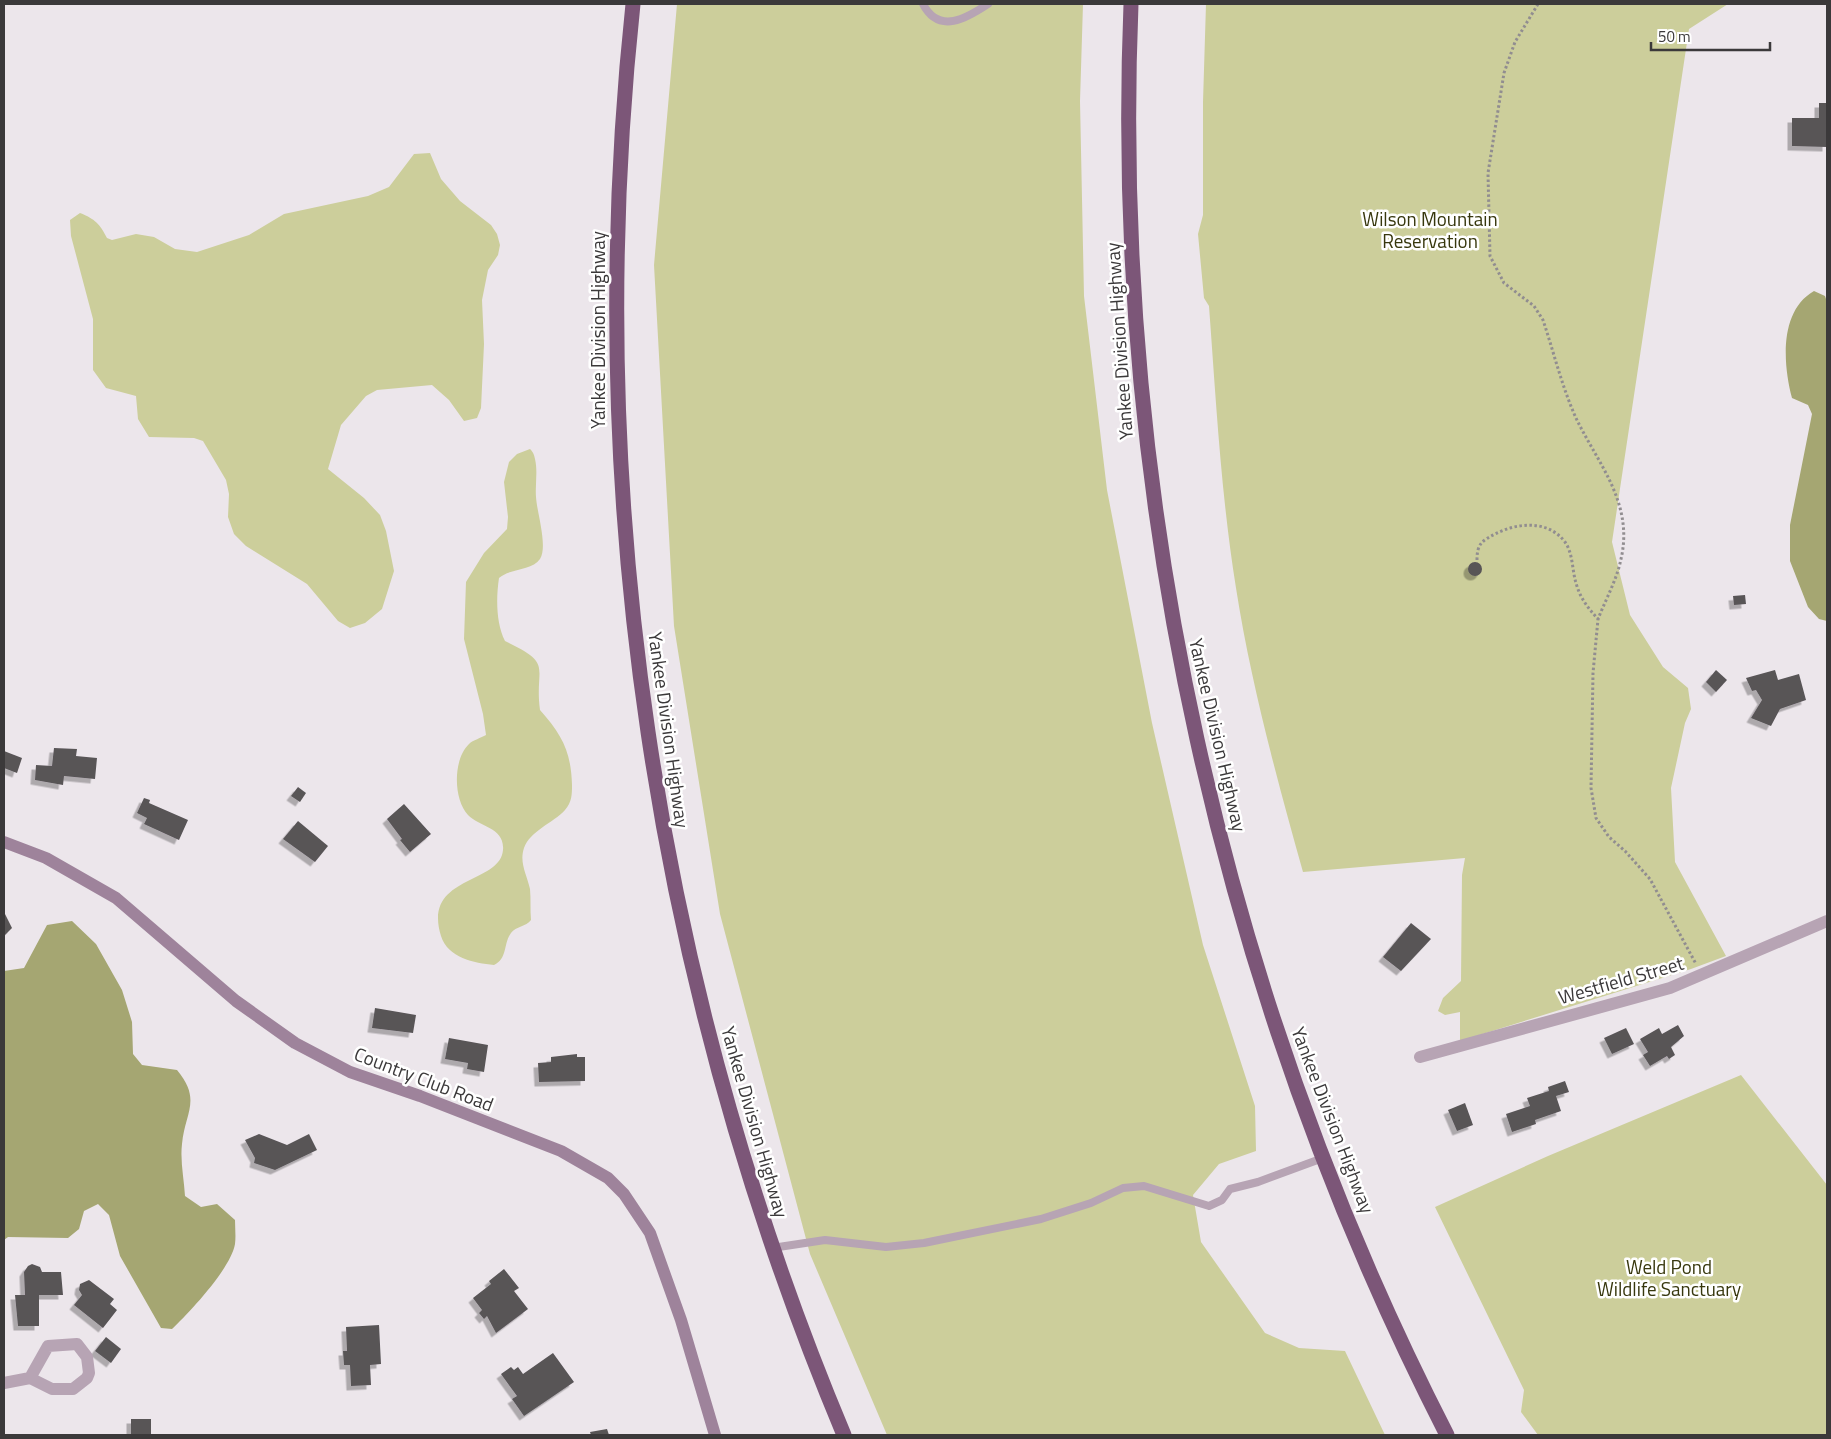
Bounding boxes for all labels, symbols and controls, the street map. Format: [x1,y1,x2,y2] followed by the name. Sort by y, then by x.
[1651,20,1770,52] scale bar
[1658,25,1691,48] text: 50 m
[1362,204,1498,255] park label: Wilson Mountain Reservation
[583,231,612,429] street label: Yankee Division Highway
[1097,241,1140,441] street label: Yankee Division Highway
[641,630,698,830] street label: Yankee Division Highway
[1182,635,1255,835] street label: Yankee Division Highway
[1555,948,1687,1011] street label: Westfield Street
[1284,1022,1382,1217] street label: Yankee Division Highway
[714,1023,797,1221] street label: Yankee Division Highway
[350,1039,498,1118] street label: Country Club Road
[1597,1252,1741,1303] park label: Weld Pond Wildlife Sanctuary

